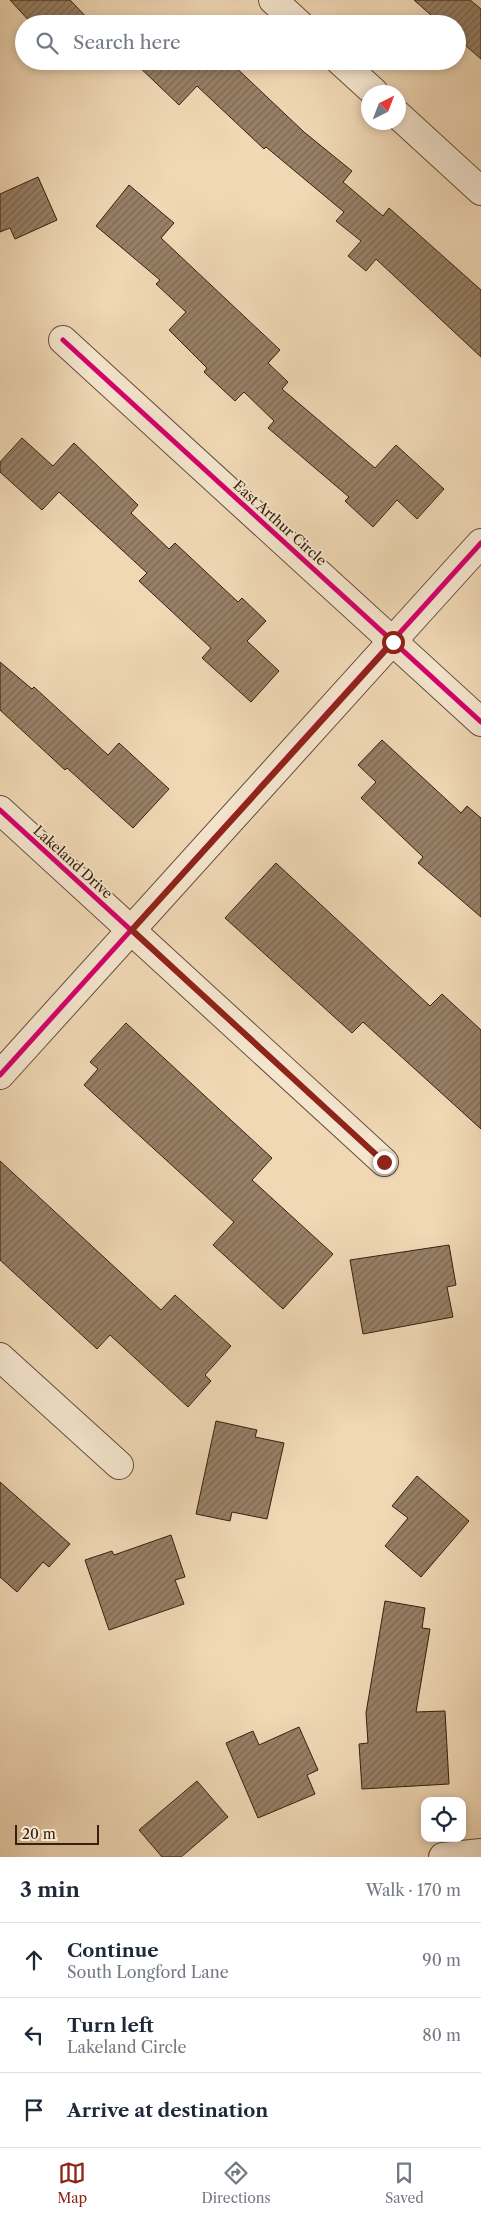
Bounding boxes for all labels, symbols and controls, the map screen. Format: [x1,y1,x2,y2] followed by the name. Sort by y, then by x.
[15,15,466,70] search box
[33,29,61,57] icon: search
[73,31,181,54] text: Search here
[361,85,406,130] north arrow
[230,476,330,570] street label: East Arthur Circle
[382,631,405,654] route start
[29,822,117,903] street label: Lakeland Drive
[373,1151,396,1174] route end
[421,1797,466,1842] map controls
[421,1797,466,1842] button: locate
[15,1822,99,1845] scale bar
[22,1825,56,1843] text: 20 m
[20,1877,80,1902] text: 3 min
[366,1880,461,1900] text: Walk · 170 m
[67,1939,159,1962] text: Continue
[20,1946,48,1974] icon: ahead
[422,1950,461,1970] text: 90 m
[67,1962,229,1982] text: South Longford Lane
[67,2014,154,2037] text: Turn left
[20,2021,48,2049] icon: left
[422,2025,461,2045] text: 80 m
[67,2037,187,2057] text: Lakeland Circle
[20,2096,48,2124] icon: arrive
[67,2099,268,2122] text: Arrive at destination
[57,2159,87,2207] tab: Map
[201,2159,271,2207] tab: Directions
[385,2159,424,2207] tab: Saved

